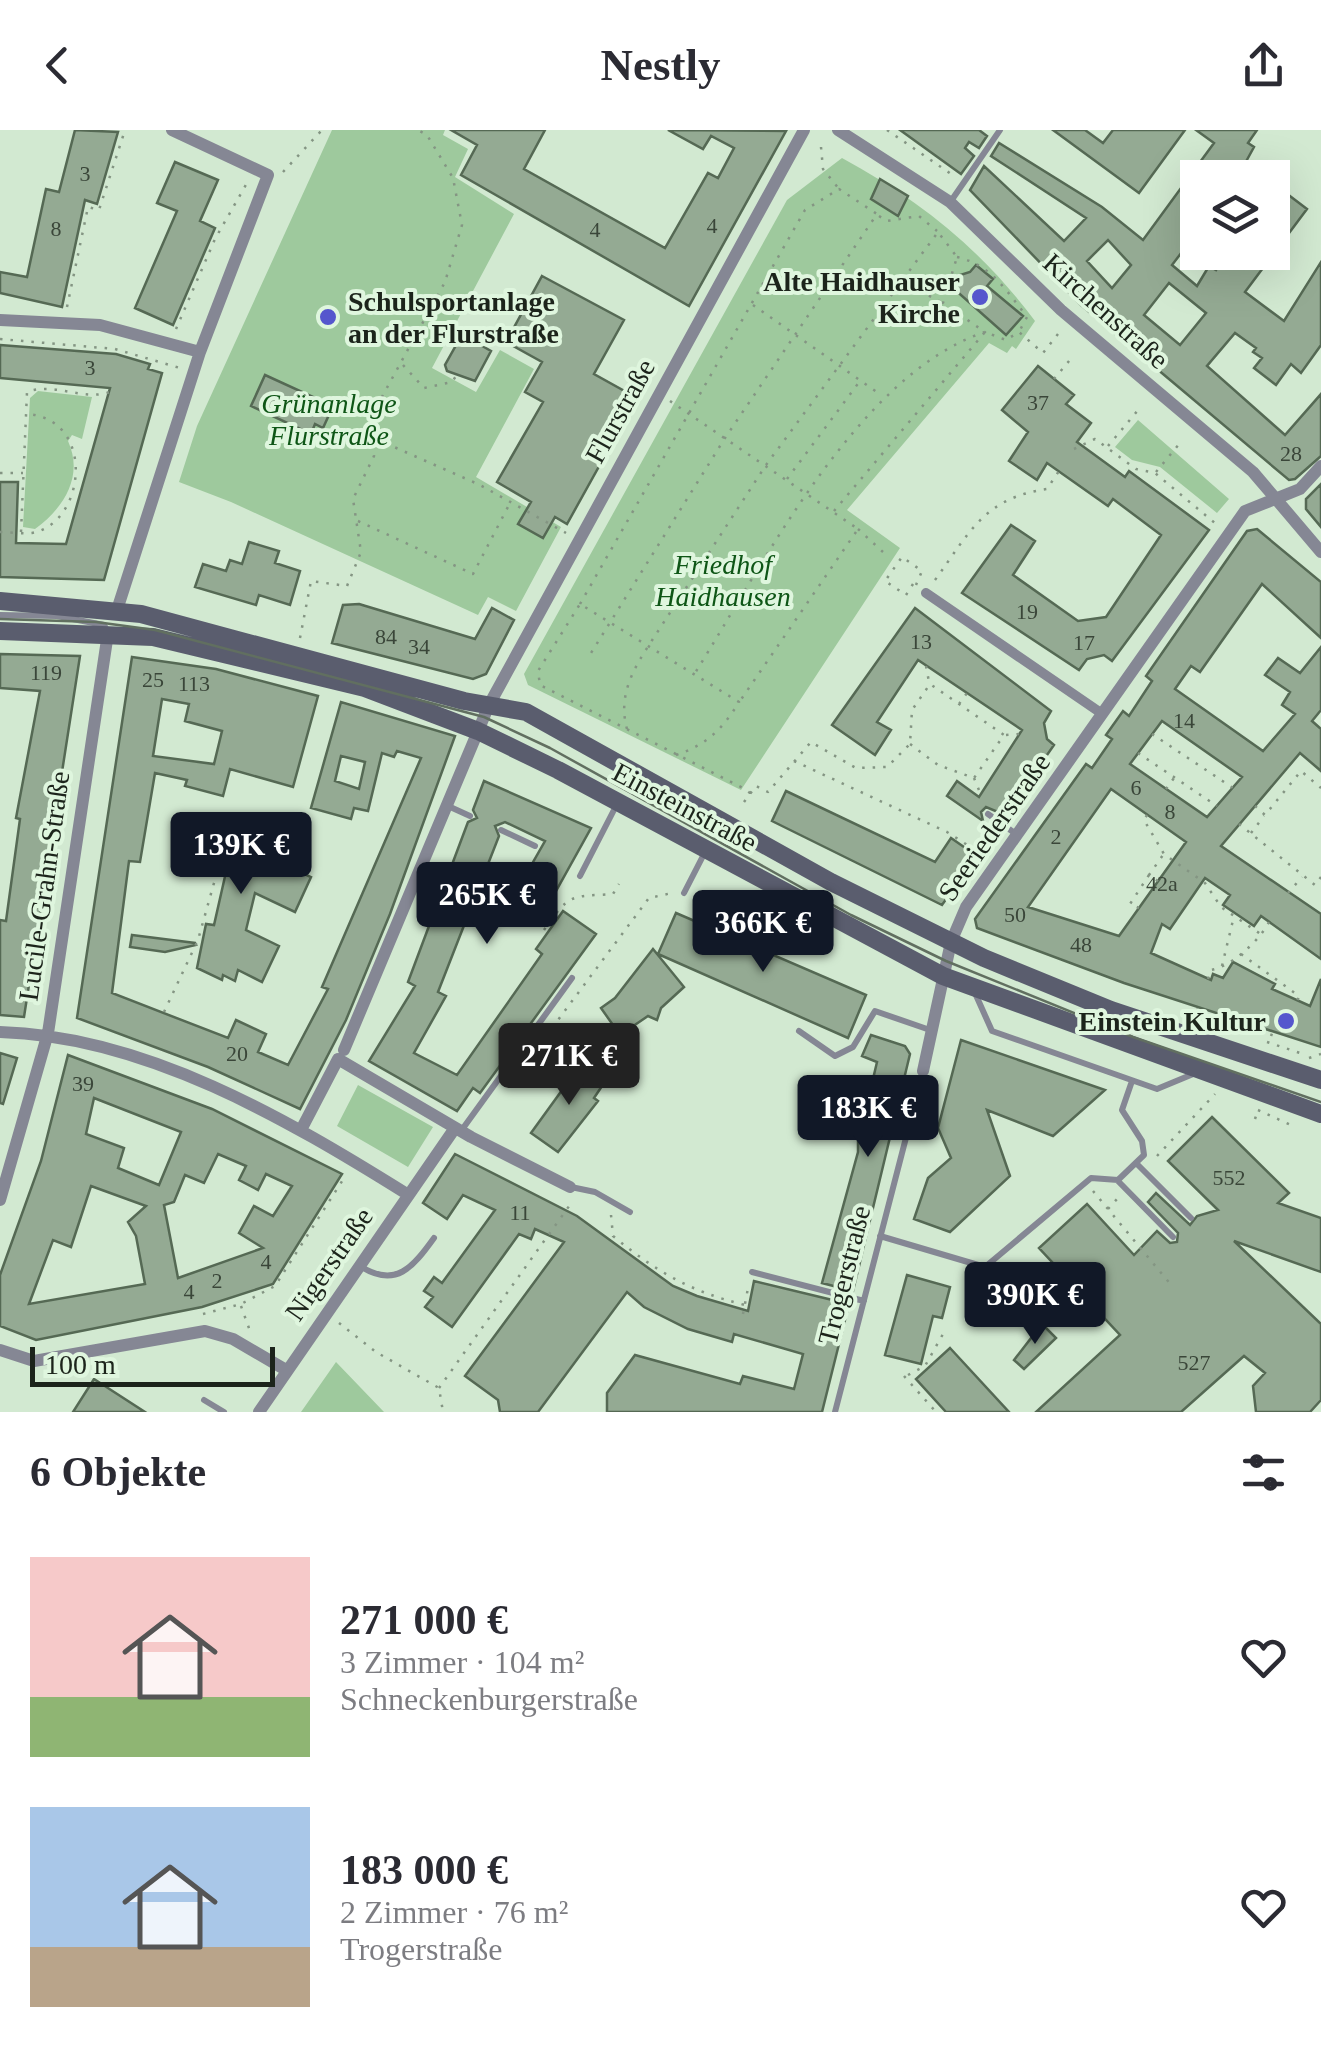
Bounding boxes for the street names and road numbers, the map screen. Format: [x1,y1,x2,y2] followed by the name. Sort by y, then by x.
[1037,247,1175,375] street label: Kirchenstraße
[579,354,661,468] street label: Flurstraße
[932,747,1056,907] street label: Seeriederstraße
[608,756,762,858] street label: Einsteinstraße
[13,769,75,1003] street label: Lucile-Grahn-Straße
[279,1202,379,1326] street label: Nigerstraße
[812,1202,876,1348] street label: Trogerstraße

